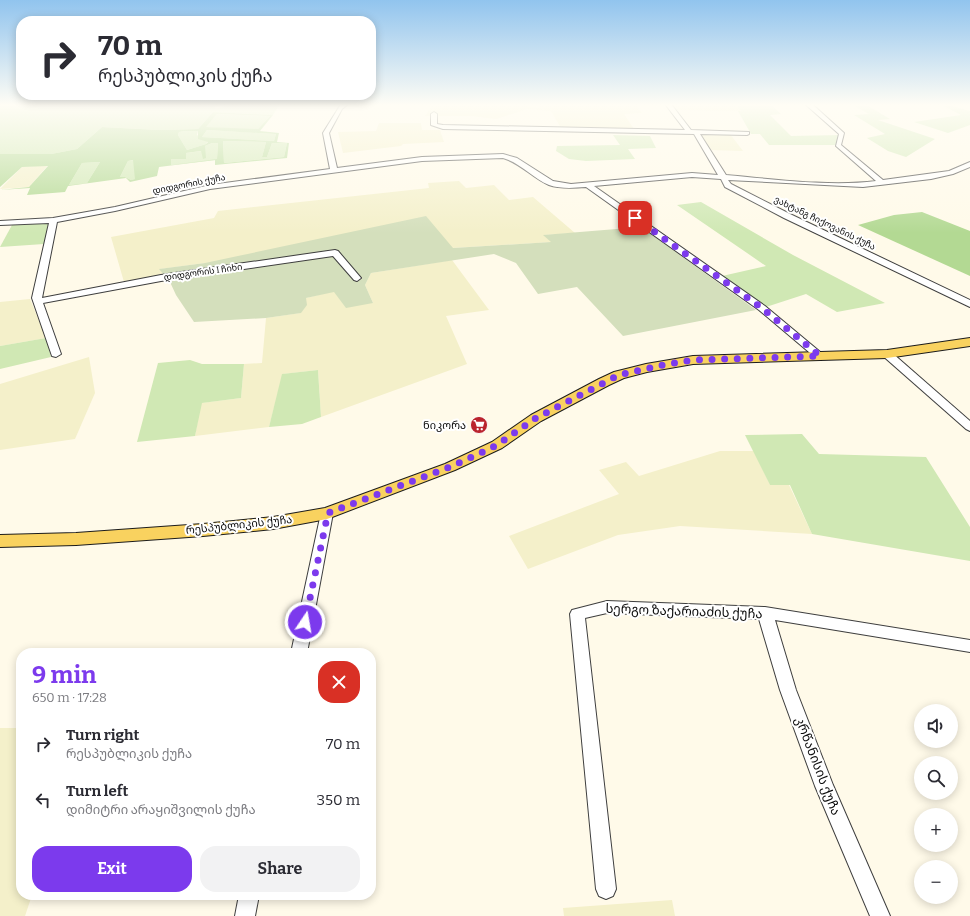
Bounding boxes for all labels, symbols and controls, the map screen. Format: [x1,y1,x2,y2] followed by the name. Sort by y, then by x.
[98,29,162,62] text: 70 m
[32,32,84,84] icon: right
[98,65,273,87] text: რესპუბლიკის ქუჩა
[152,172,226,197] street label: დიდგორის ქუჩა
[773,194,877,252] street label: ვახტანგ ჩიქოვანის ქუჩა
[618,201,652,235] pin
[624,207,646,229] icon: arrive
[163,262,243,283] street label: დიდგორის I ჩიხი
[469,415,489,435] supermarket icon: ნიკორა
[423,419,466,432] place label: ნიკორა
[185,513,293,537] street label: რესპუბლიკის ქუჩა
[284,601,326,643] position arrow
[605,601,763,621] street label: სერგო ზაქარიაძის ქუჩა
[32,661,97,689] text: 9 min
[318,661,360,703] button: close
[32,690,107,705] text: 650 m · 17:28
[914,704,958,904] map controls
[914,704,958,748] button: sound
[792,715,844,817] street label: კრწანისის ქუჩა
[66,726,139,744] text: Turn right
[32,733,54,755] icon: right
[326,735,360,753] text: 70 m
[66,746,192,761] text: რესპუბლიკის ქუჩა
[914,756,958,800] button: search
[66,782,128,800] text: Turn left
[32,789,54,811] icon: left
[317,791,360,809] text: 350 m
[66,802,256,817] text: დიმიტრი არაყიშვილის ქუჩა
[914,808,958,852] button: +
[32,846,192,892] button: Exit
[200,846,360,892] button: Share
[914,860,958,904] button: −

